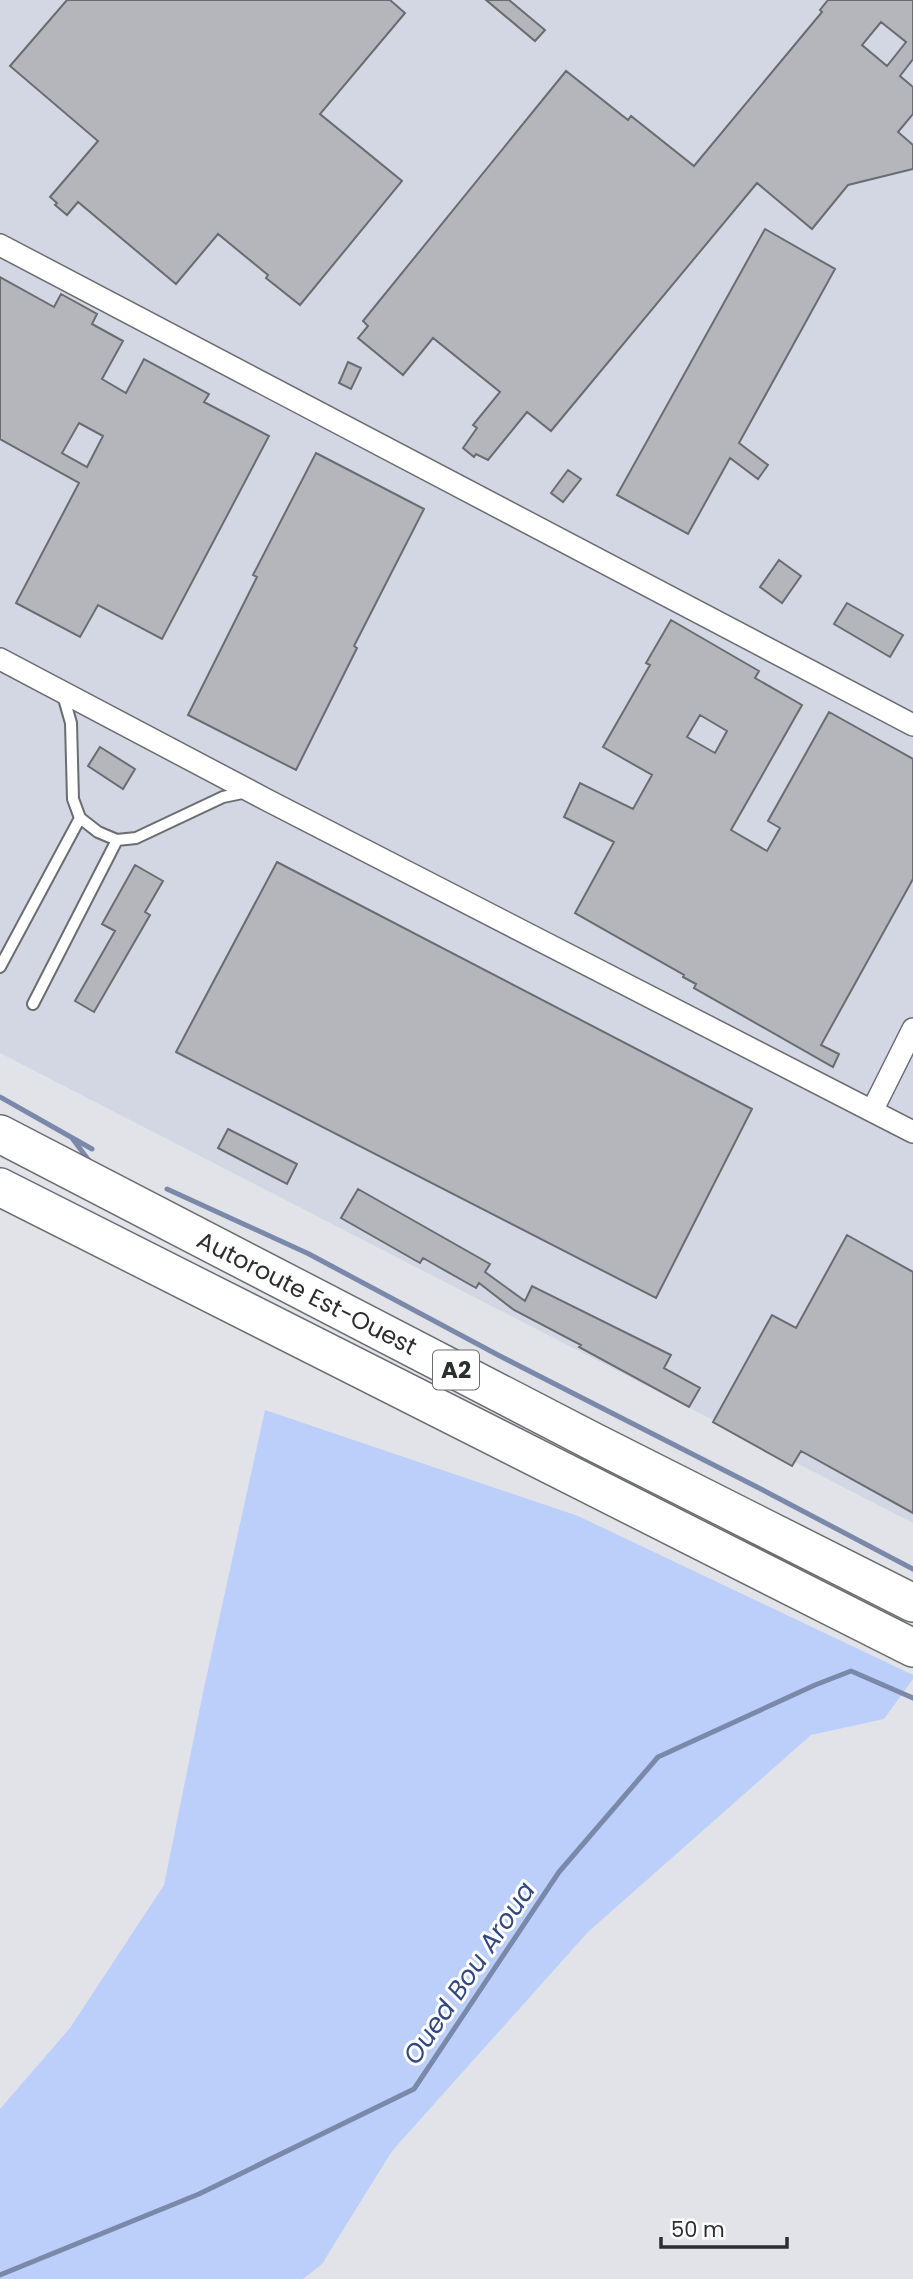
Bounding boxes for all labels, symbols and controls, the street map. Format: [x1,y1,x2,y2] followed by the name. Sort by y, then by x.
[191,1223,423,1363] street label: Autoroute Est-Ouest
[433,1350,479,1390] road number: A2
[394,1874,544,2072] water label: Oued Bou Aroua
[661,2206,787,2250] scale bar
[671,2215,725,2244] text: 50 m

